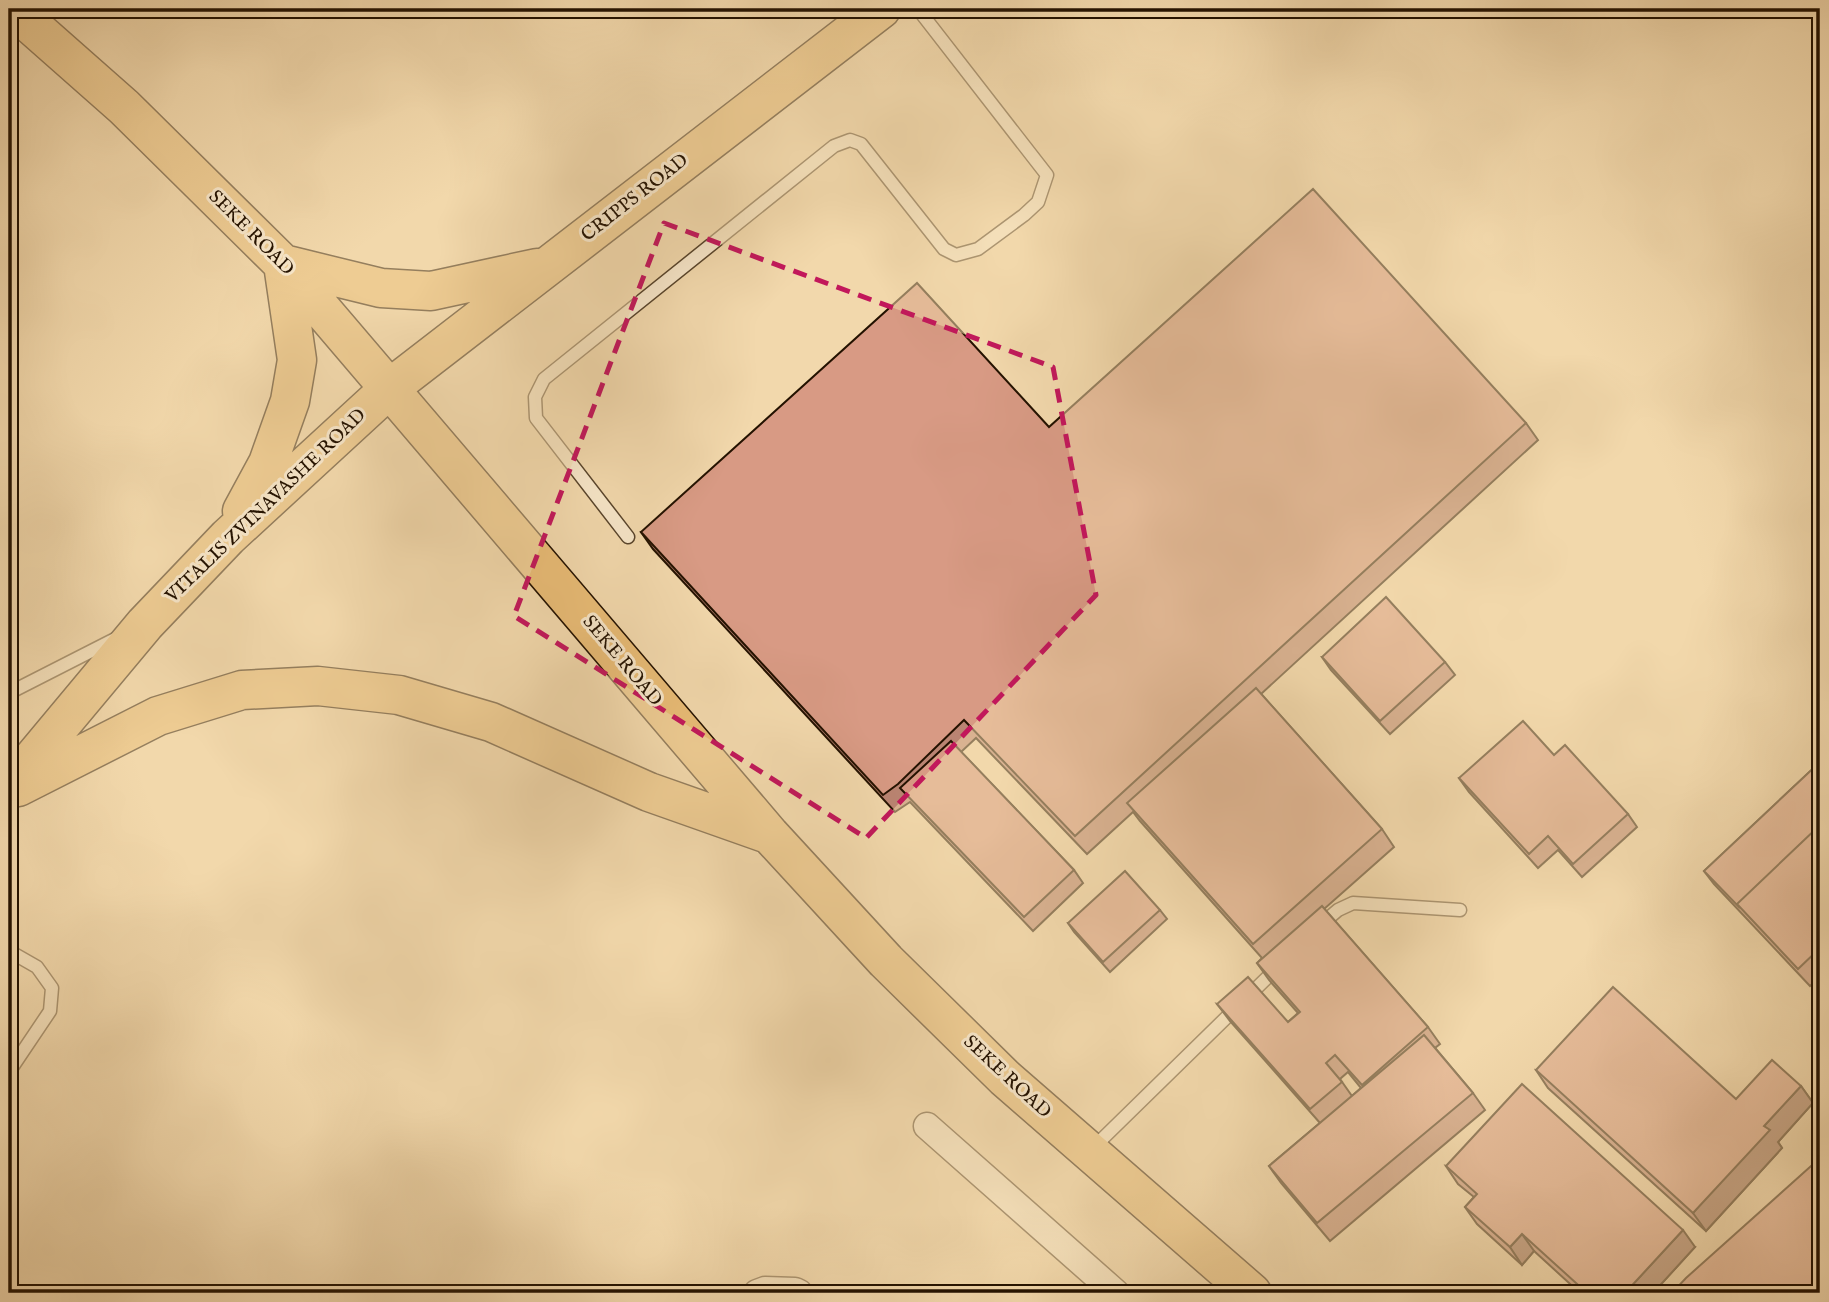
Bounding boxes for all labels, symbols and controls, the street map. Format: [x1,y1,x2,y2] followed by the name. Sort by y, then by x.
[577,149,693,247] street label: CRIPPS ROAD
[203,185,299,281] street label: SEKE ROAD
[160,404,371,609] street label: VITALIS ZVINAVASHE ROAD
[577,611,667,711] street label: SEKE ROAD
[958,1030,1056,1124] street label: SEKE ROAD

